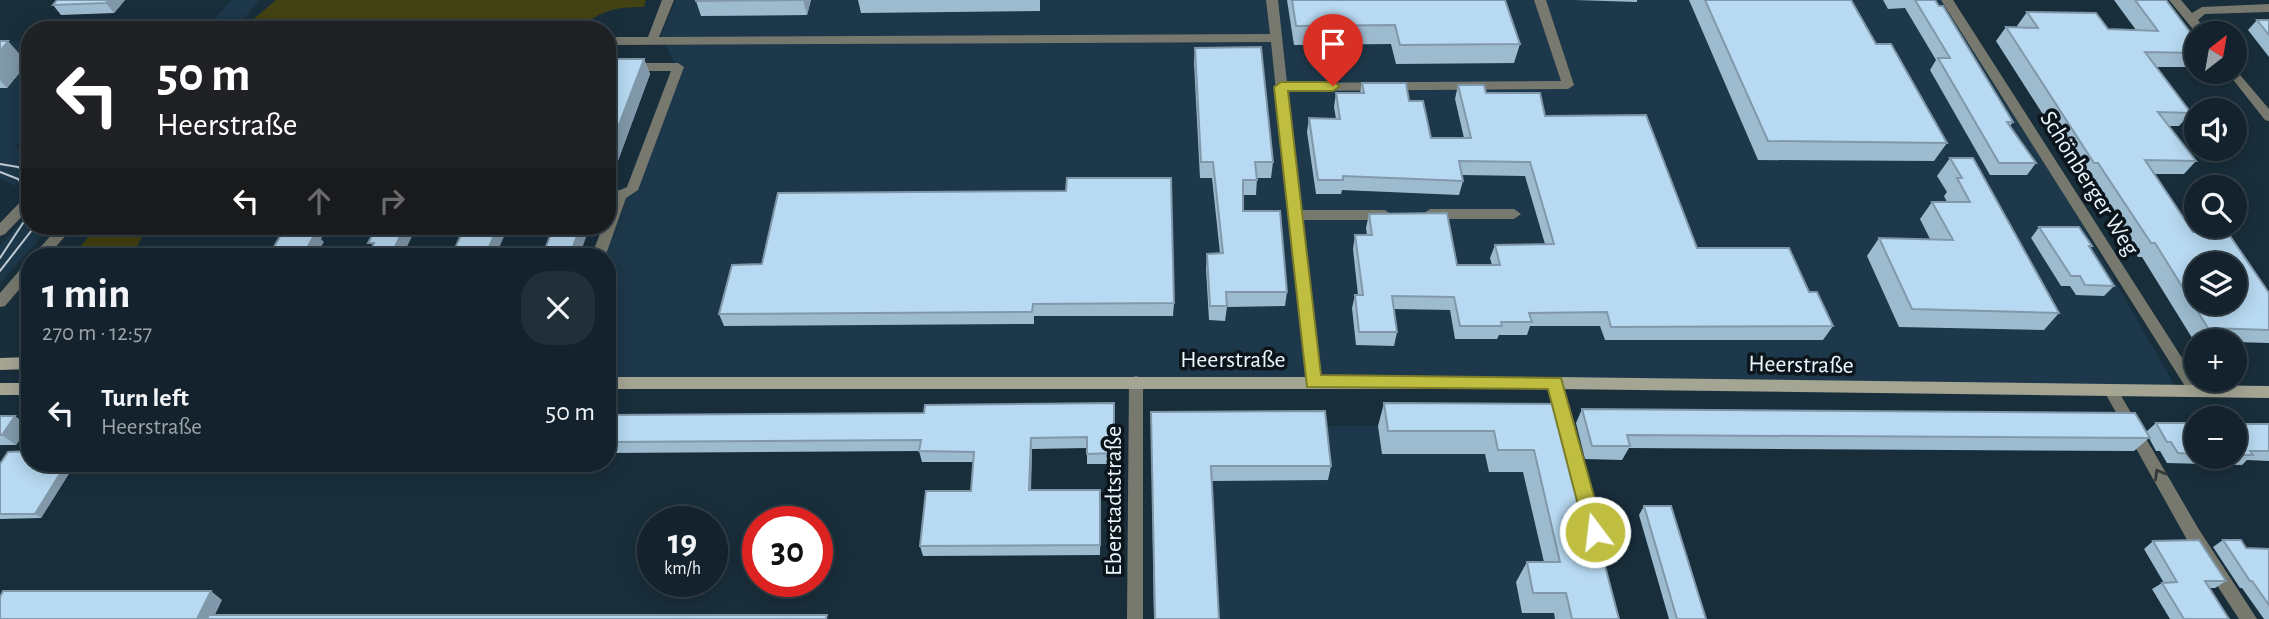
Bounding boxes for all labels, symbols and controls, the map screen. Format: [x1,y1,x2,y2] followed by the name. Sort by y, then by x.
[1303,14,1363,86] pin
[2184,21,2247,84] north arrow
[2184,21,2247,469] map controls
[1314,25,1352,63] icon: arrive
[42,49,133,140] icon: left
[157,51,251,100] text: 50 m
[2184,98,2247,161] button: sound
[2035,107,2143,260] street label: Schönberger Weg
[157,109,297,141] text: Heerstraße
[2184,175,2247,238] button: search
[227,182,265,220] icon: left
[300,182,338,220] icon: ahead
[373,182,411,220] icon: right
[2184,252,2247,315] button: layers
[521,271,595,345] button: close
[42,273,131,315] text: 1 min
[42,322,152,345] text: 270 m · 12:57
[2184,329,2247,392] button: +
[1180,348,1286,372] street label: Heerstraße
[1748,352,1854,378] street label: Heerstraße
[101,385,189,411] text: Turn left
[42,394,80,432] icon: left
[545,399,595,425] text: 50 m
[2184,406,2247,469] button: −
[101,416,202,439] text: Heerstraße
[1102,426,1126,576] street label: Eberstadtstraße
[2154,468,2167,481] one-way arrow
[1558,495,1632,569] position arrow
[742,506,833,597] speed limit sign: 30
[668,525,697,560] text: 19
[664,560,701,578] text: km/h

